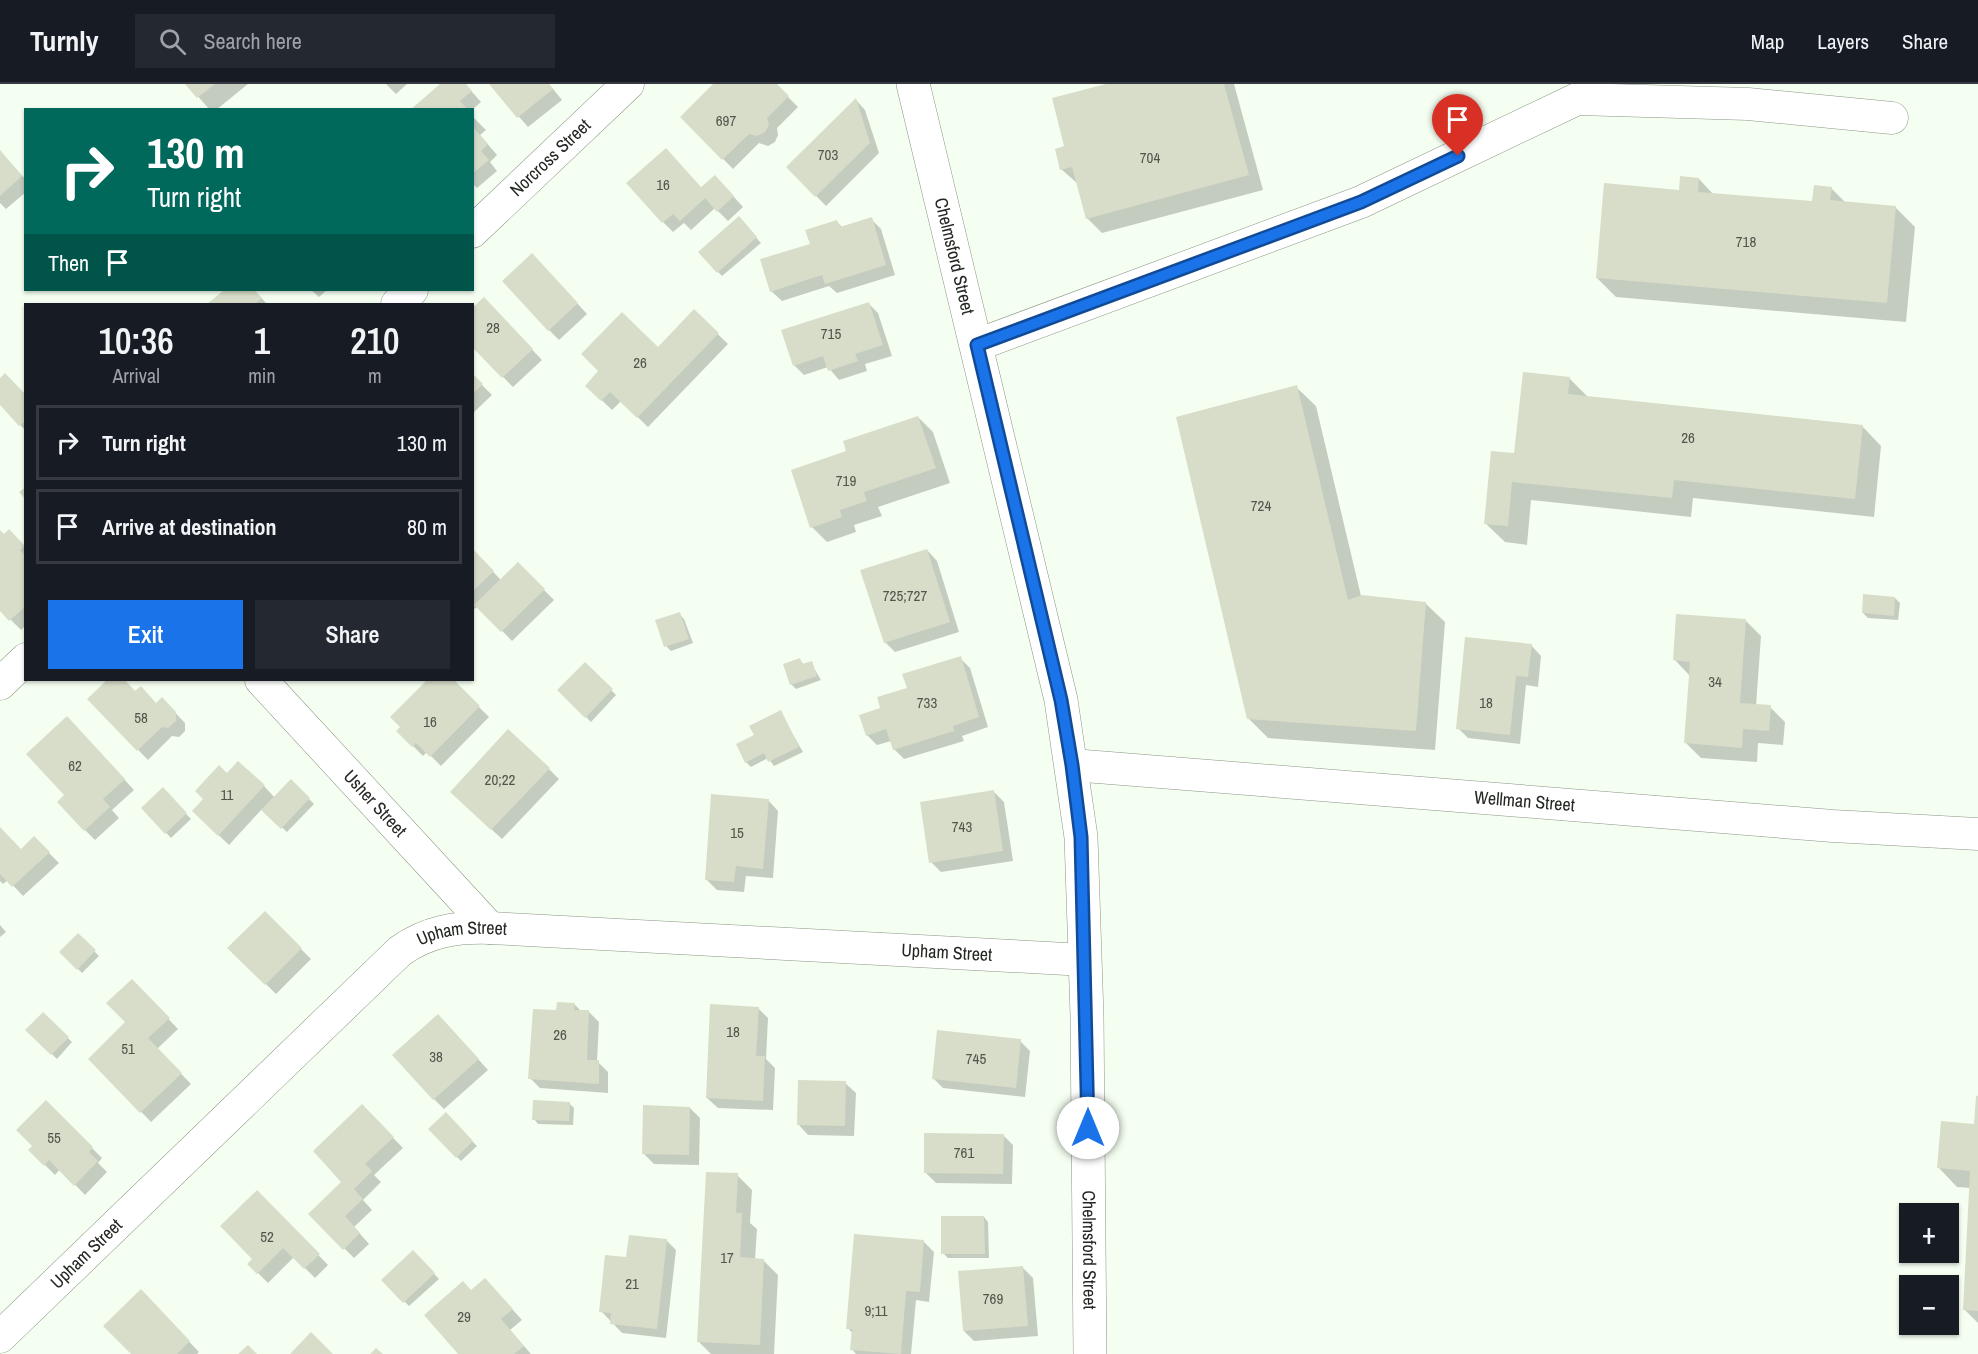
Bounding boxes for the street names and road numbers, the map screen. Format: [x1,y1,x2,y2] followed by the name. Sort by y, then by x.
[504,113,596,202] street label: Norcross Street
[929,195,981,317] street label: Chelmsford Street
[338,764,413,842] street label: Usher Street
[1473,784,1576,817] street label: Wellman Street
[412,915,508,951] street label: Upham Street
[901,937,993,967] street label: Upham Street
[1077,1190,1103,1310] street label: Chelmsford Street
[45,1213,127,1294] street label: Upham Street

